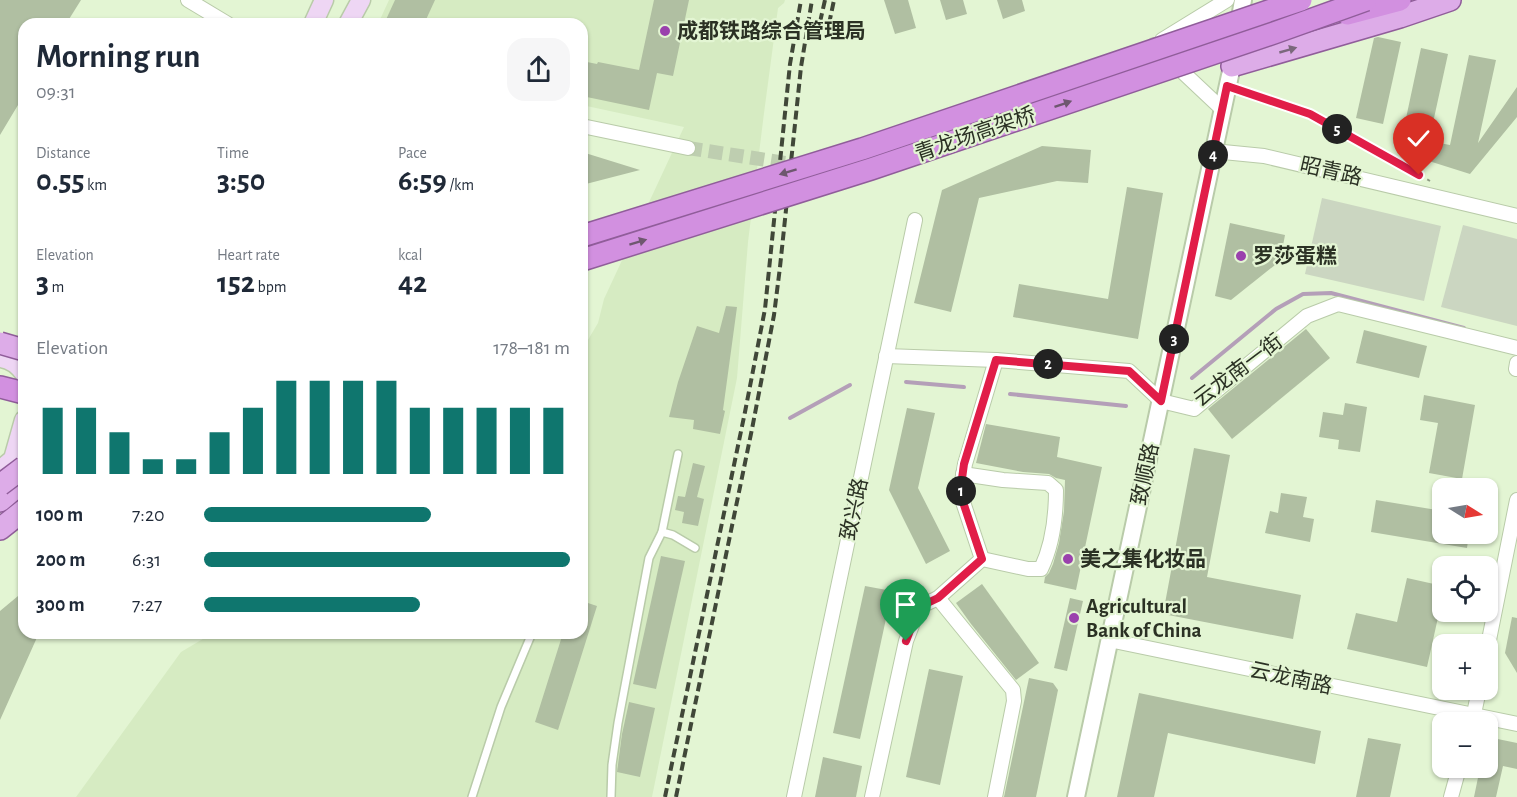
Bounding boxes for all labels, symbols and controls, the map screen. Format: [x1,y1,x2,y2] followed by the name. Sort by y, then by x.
[677,20,866,42] place label: 成都铁路综合管理局
[658,24,672,38] marker: 成都铁路综合管理局
[507,38,570,101] button: share
[36,41,200,74] text: Morning run
[1279,45,1297,54] one-way arrow
[36,82,76,102] text: 09:31
[1054,99,1072,108] one-way arrow
[912,103,1038,165] street label: 青龙场高架桥
[1393,113,1444,175] pin
[1322,114,1352,144] pin: 5
[1334,121,1340,137] text: 5
[1402,122,1435,155] icon: check
[1198,140,1228,170] pin: 4
[36,145,90,161] text: Distance
[217,145,249,161] text: Time
[398,145,427,161] text: Pace
[1209,147,1217,163] text: 4
[1298,153,1364,189] street label: 昭青路
[36,166,84,196] text: 0.55
[217,166,265,196] text: 3:50
[398,166,447,196] text: 6:59
[779,168,797,177] one-way arrow
[84,177,107,193] text: km
[447,177,474,193] text: /km
[629,237,647,247] one-way arrow
[1253,245,1337,267] place label: 罗莎蛋糕
[36,247,94,263] text: Elevation
[217,247,280,263] text: Heart rate
[398,247,422,263] text: kcal
[1234,249,1248,263] marker: 罗莎蛋糕
[36,268,49,298] text: 3
[217,268,255,298] text: 152
[398,268,427,298] text: 42
[49,279,64,295] text: m
[255,279,287,295] text: bpm
[1159,324,1189,354] pin: 3
[1189,330,1287,410] street label: 云龙南一街
[1171,331,1177,347] text: 3
[36,338,108,358] text: Elevation
[493,338,570,358] text: 178–181 m
[1033,349,1063,379] pin: 2
[1044,356,1052,372] text: 2
[1128,441,1162,507] street label: 致顺路
[837,476,871,542] street label: 致兴路
[946,476,976,506] pin: 1
[1432,478,1498,544] north arrow
[1432,478,1498,778] map controls
[958,483,964,499] text: 1
[36,505,83,525] text: 100 m
[132,505,165,525] text: 7:20
[1080,547,1206,570] place label: 美之集化妆品
[36,550,85,570] text: 200 m
[132,550,161,570] text: 6:31
[1061,552,1075,566] marker: 美之集化妆品
[1432,556,1498,622] button: locate
[880,579,931,641] pin
[889,588,922,621] icon: arrive
[36,595,85,615] text: 300 m
[132,595,162,615] text: 7:27
[1086,596,1202,641] place label: Agricultural Bank of China
[1067,611,1081,625] marker: Agricultural Bank of China
[1432,634,1498,700] button: +
[1248,659,1334,697] street label: 云龙南路
[1432,712,1498,778] button: −

